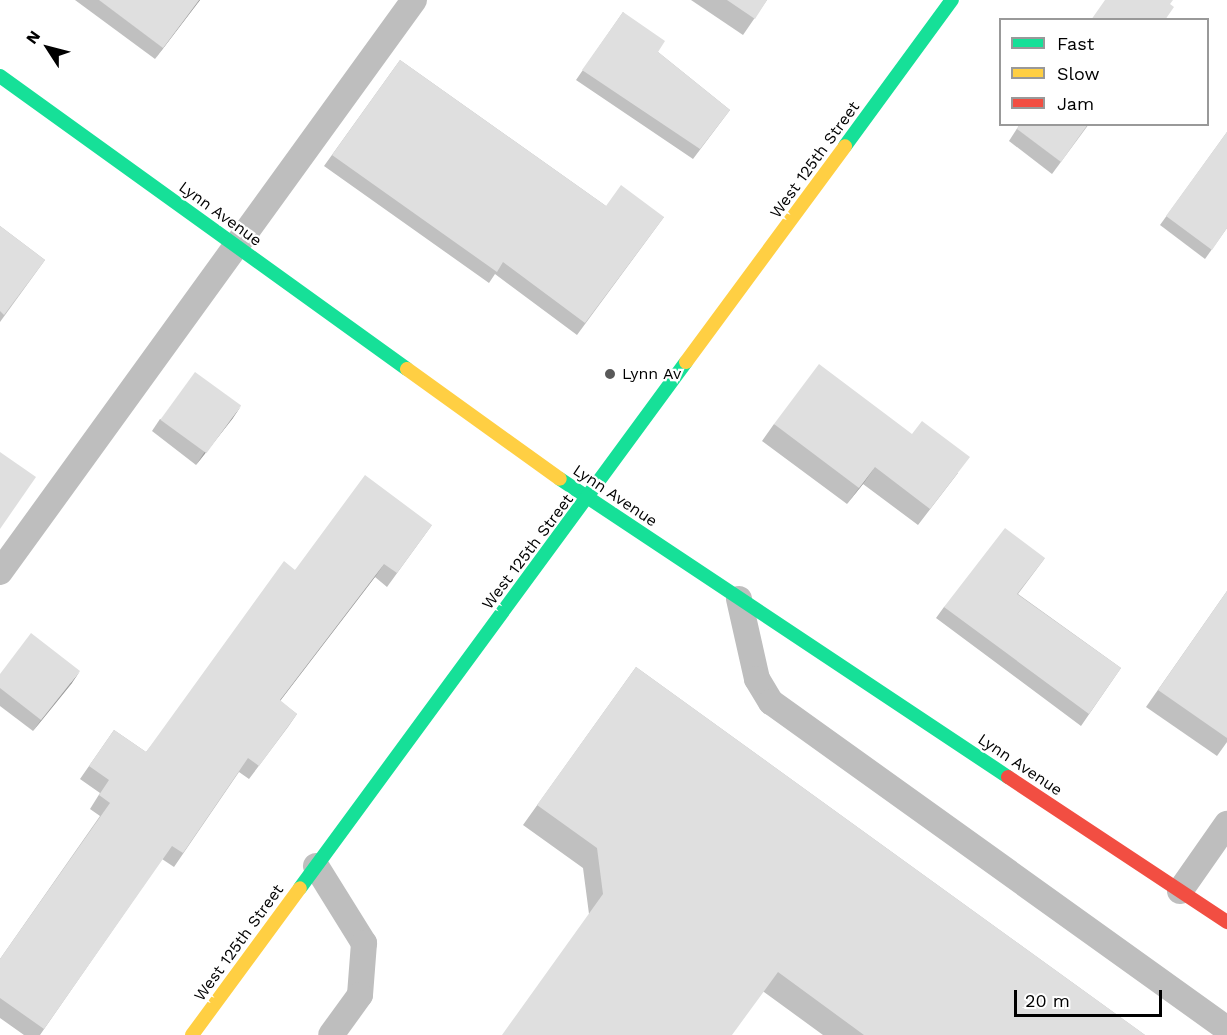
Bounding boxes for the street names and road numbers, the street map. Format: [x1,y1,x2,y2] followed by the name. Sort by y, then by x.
[766,98,864,222] street label: West 125th Street
[175,177,265,251] street label: Lynn Avenue
[569,461,661,531] street label: Lynn Avenue
[478,490,578,614] street label: West 125th Street
[974,730,1066,800] street label: Lynn Avenue
[190,881,288,1005] street label: West 125th Street

